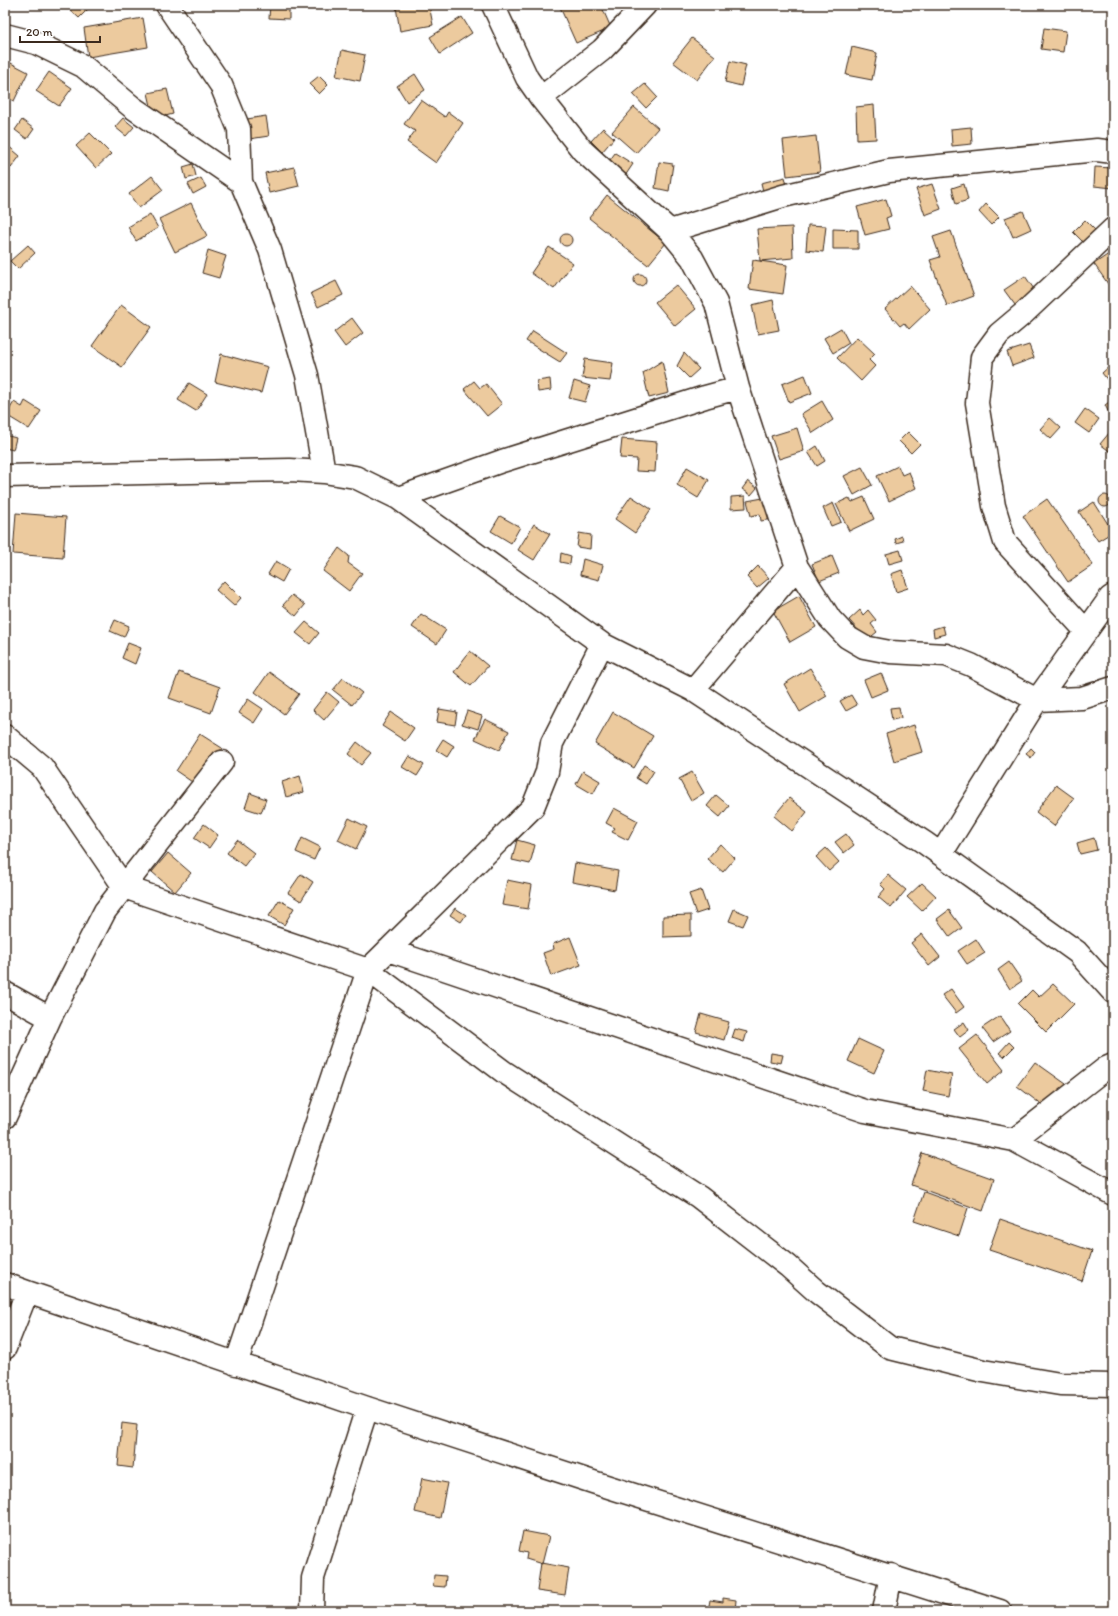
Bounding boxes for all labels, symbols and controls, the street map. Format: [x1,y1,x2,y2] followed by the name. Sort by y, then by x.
[20,18,100,44] scale bar
[26,25,53,39] text: 20 m

